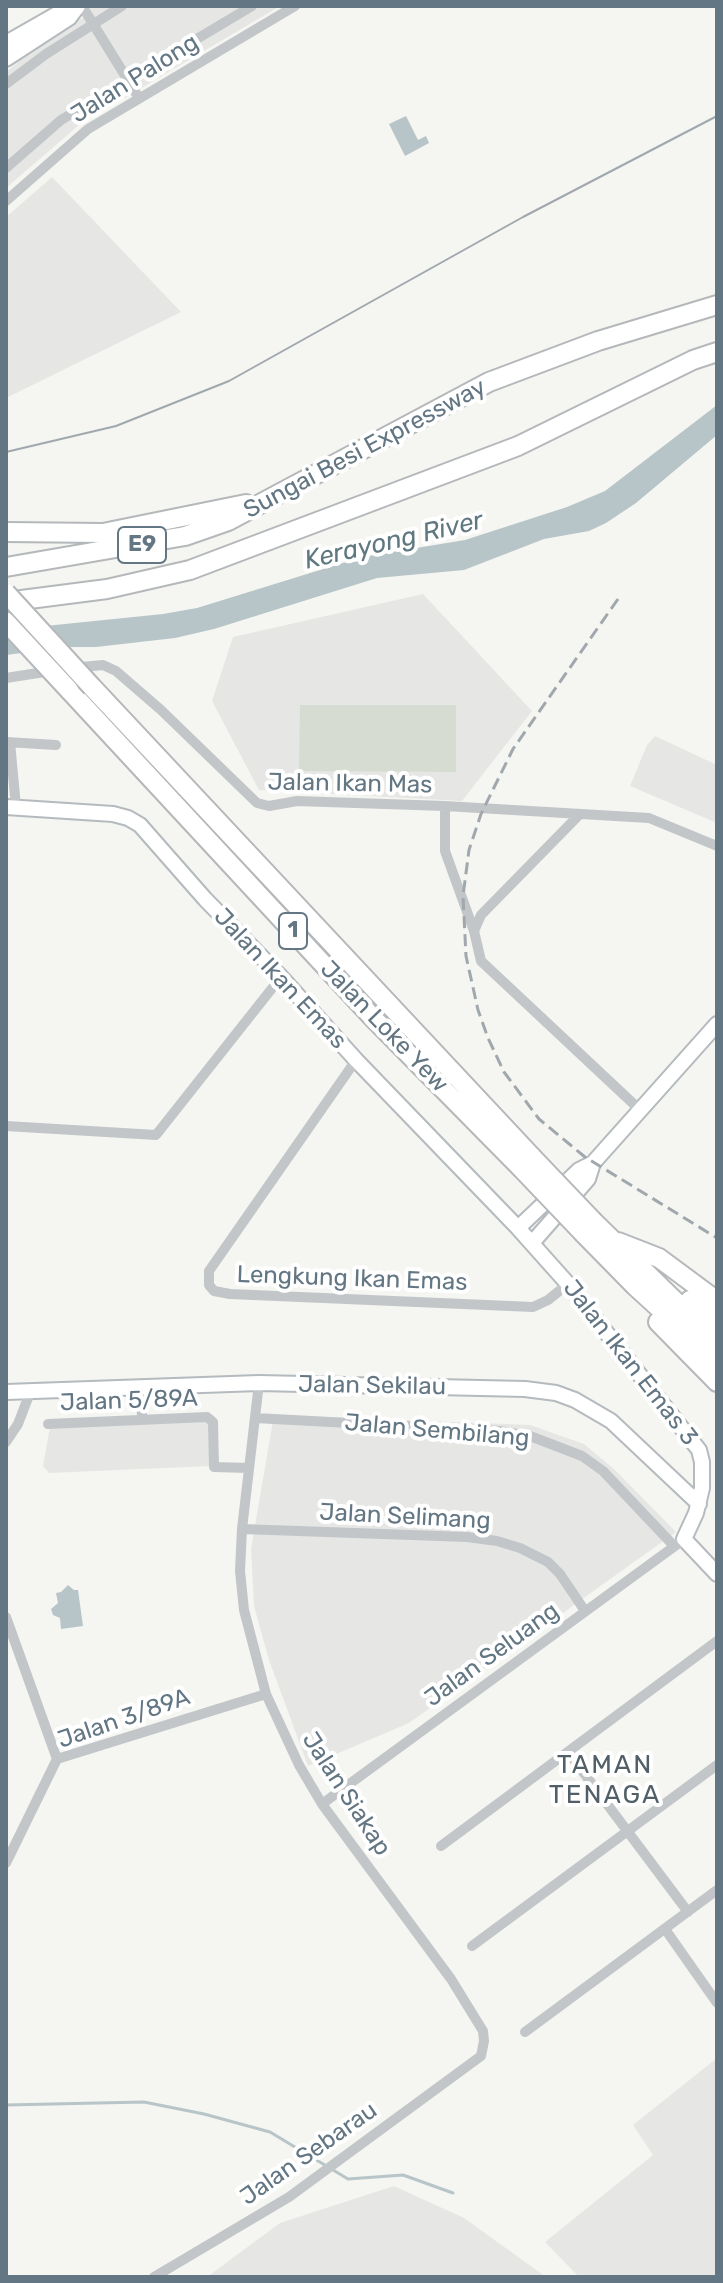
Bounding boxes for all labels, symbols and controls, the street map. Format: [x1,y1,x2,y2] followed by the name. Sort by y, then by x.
[66,28,204,130] street label: Jalan Palong
[239,373,491,525] street label: Sungai Besi Expressway
[302,505,486,577] water label: Kerayong River
[118,527,166,563] road number: E9
[267,768,433,800] street label: Jalan Ikan Mas
[208,903,352,1055] street label: Jalan Ikan Emas
[279,913,307,949] road number: 1
[314,955,454,1099] street label: Jalan Loke Yew
[236,1261,468,1297] street label: Lengkung Ikan Emas
[556,1275,704,1451] street label: Jalan Ikan Emas 3
[298,1370,446,1402] street label: Jalan Sekilau
[60,1384,198,1418] street label: Jalan 5/89A
[343,1409,531,1453] street label: Jalan Sembilang
[319,1498,491,1536] street label: Jalan Selimang
[419,1597,565,1713] street label: Jalan Seluang
[54,1683,194,1755] street label: Jalan 3/89A
[295,1727,397,1861] street label: Jalan Siakap
[549,1749,661,1810] district label: TAMAN TENAGA
[235,2096,383,2212] street label: Jalan Sebarau

